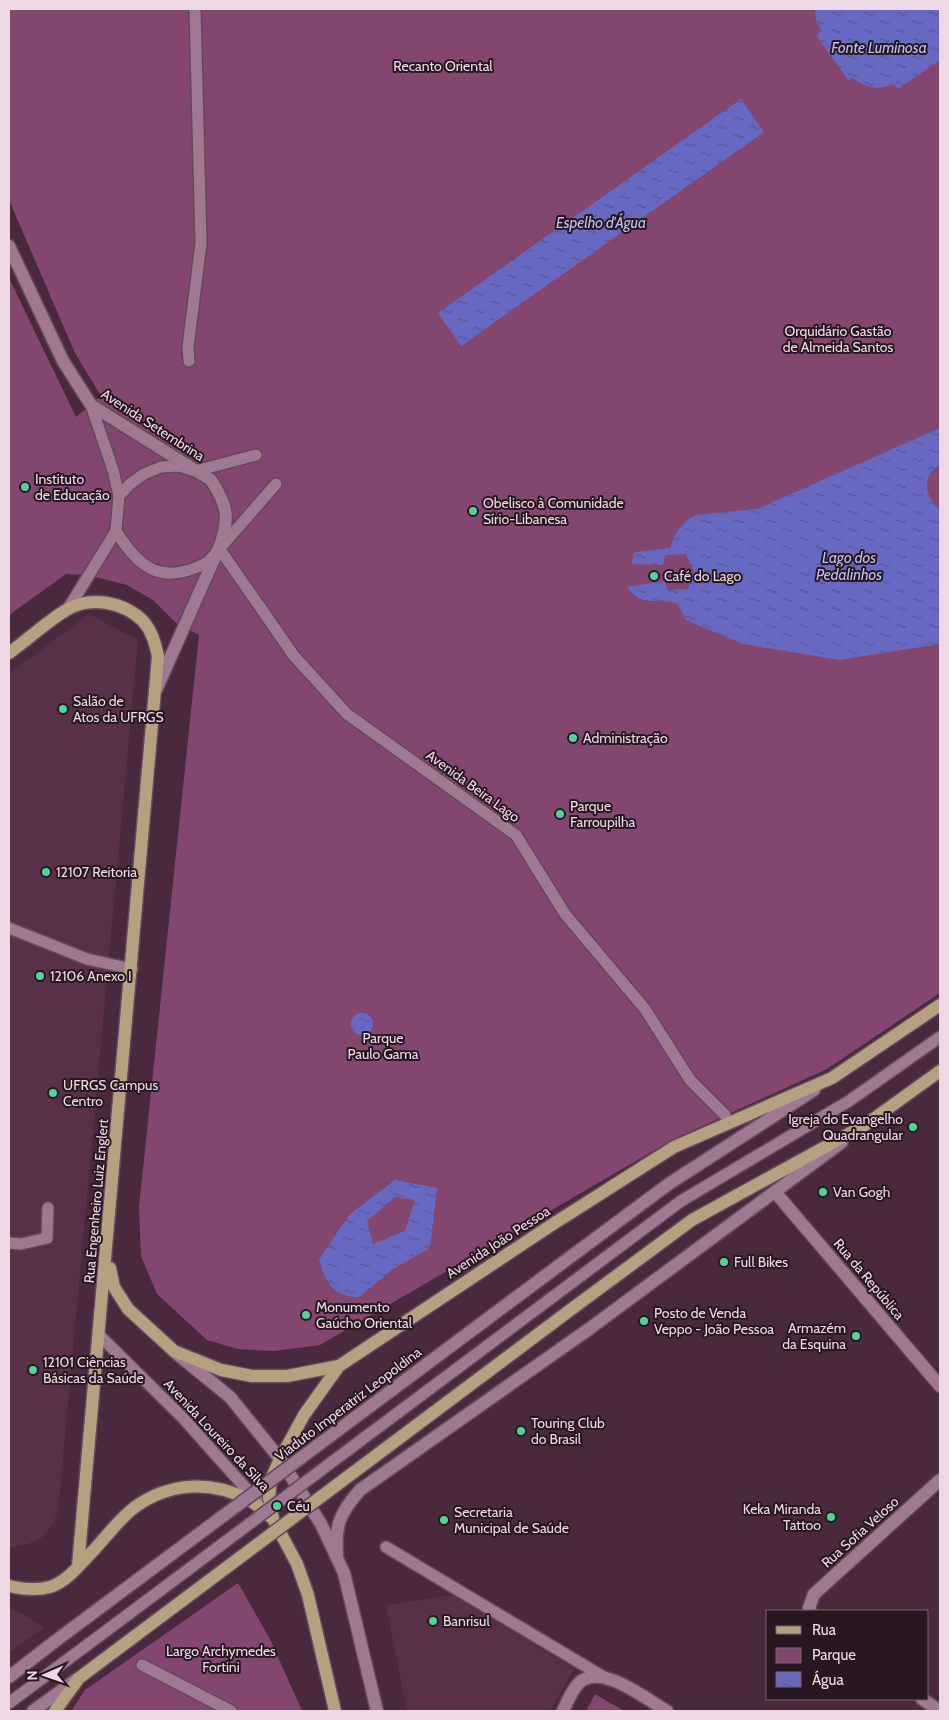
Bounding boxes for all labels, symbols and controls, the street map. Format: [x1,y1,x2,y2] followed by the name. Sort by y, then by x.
[831,39,927,57] water label: Fonte Luminosa
[393,57,493,75] park label: Recanto Oriental
[556,212,646,232] water label: Espelho d'Água
[783,322,894,356] park label: Orquidário Gastão de Almeida Santos
[98,385,208,465] street label: Avenida Setembrina
[35,470,110,504] place label: Instituto de Educação
[19,481,31,493] marker: Instituto de Educação
[483,494,624,528] place label: Obelisco à Comunidade Sírio-Libanesa
[467,505,479,517] marker: Obelisco à Comunidade Sírio-Libanesa
[816,549,882,584] water label: Lago dos Pedalinhos
[664,567,741,585] place label: Café do Lago
[648,570,660,582] marker: Café do Lago
[73,692,164,726] place label: Salão de Atos da UFRGS
[57,703,69,715] marker: Salão de Atos da UFRGS
[583,729,668,747] place label: Administração
[567,732,579,744] marker: Administração
[423,746,524,826] street label: Avenida Beira Lago
[570,797,636,831] place label: Parque Farroupilha
[554,808,566,820] marker: Parque Farroupilha
[56,863,137,881] place label: 12107 Reitoria
[40,866,52,878] marker: 12107 Reitoria
[50,967,132,985] place label: 12106 Anexo I
[34,970,46,982] marker: 12106 Anexo I
[347,1029,419,1063] park label: Parque Paulo Gama
[63,1076,158,1110] place label: UFRGS Campus Centro
[47,1087,59,1099] marker: UFRGS Campus Centro
[788,1110,904,1144] place label: Igreja do Evangelho Quadrangular
[80,1118,112,1284] street label: Rua Engenheiro Luiz Englert
[907,1121,919,1133] marker: Igreja do Evangelho Quadrangular
[833,1183,890,1201] place label: Van Gogh
[817,1186,829,1198] marker: Van Gogh
[443,1202,554,1282] street label: Avenida João Pessoa
[830,1235,908,1324] street label: Rua da República
[734,1253,788,1271] place label: Full Bikes
[718,1256,730,1268] marker: Full Bikes
[316,1298,413,1332] place label: Monumento Gaúcho Oriental
[654,1304,774,1338] place label: Posto de Venda Veppo - João Pessoa
[300,1309,312,1321] marker: Monumento Gaúcho Oriental
[638,1315,650,1327] marker: Posto de Venda Veppo - João Pessoa
[782,1319,846,1353] place label: Armazém da Esquina
[850,1330,862,1342] marker: Armazém da Esquina
[271,1343,425,1465] street label: Viaduto Imperatriz Leopoldina
[43,1353,144,1387] place label: 12101 Ciências Básicas da Saúde
[27,1364,39,1376] marker: 12101 Ciências Básicas da Saúde
[160,1375,274,1495] street label: Avenida Loureiro da Silva
[531,1414,605,1448] place label: Touring Club do Brasil
[515,1425,527,1437] marker: Touring Club do Brasil
[818,1492,903,1571] street label: Rua Sofia Veloso
[287,1497,310,1515] place label: Céu
[271,1500,283,1512] marker: Céu
[743,1500,821,1534] place label: Keka Miranda Tattoo
[454,1503,569,1537] place label: Secretaria Municipal de Saúde
[825,1511,837,1523] marker: Keka Miranda Tattoo
[438,1514,450,1526] marker: Secretaria Municipal de Saúde
[766,1610,929,1700] legend
[443,1612,490,1630] place label: Banrisul
[427,1615,439,1627] marker: Banrisul
[812,1621,837,1639] text: Rua
[166,1642,276,1676] park label: Largo Archymedes Fortini
[812,1646,856,1664] text: Parque
[20,1650,70,1700] north arrow
[23,1670,41,1681] text: N
[812,1670,844,1689] text: Água

